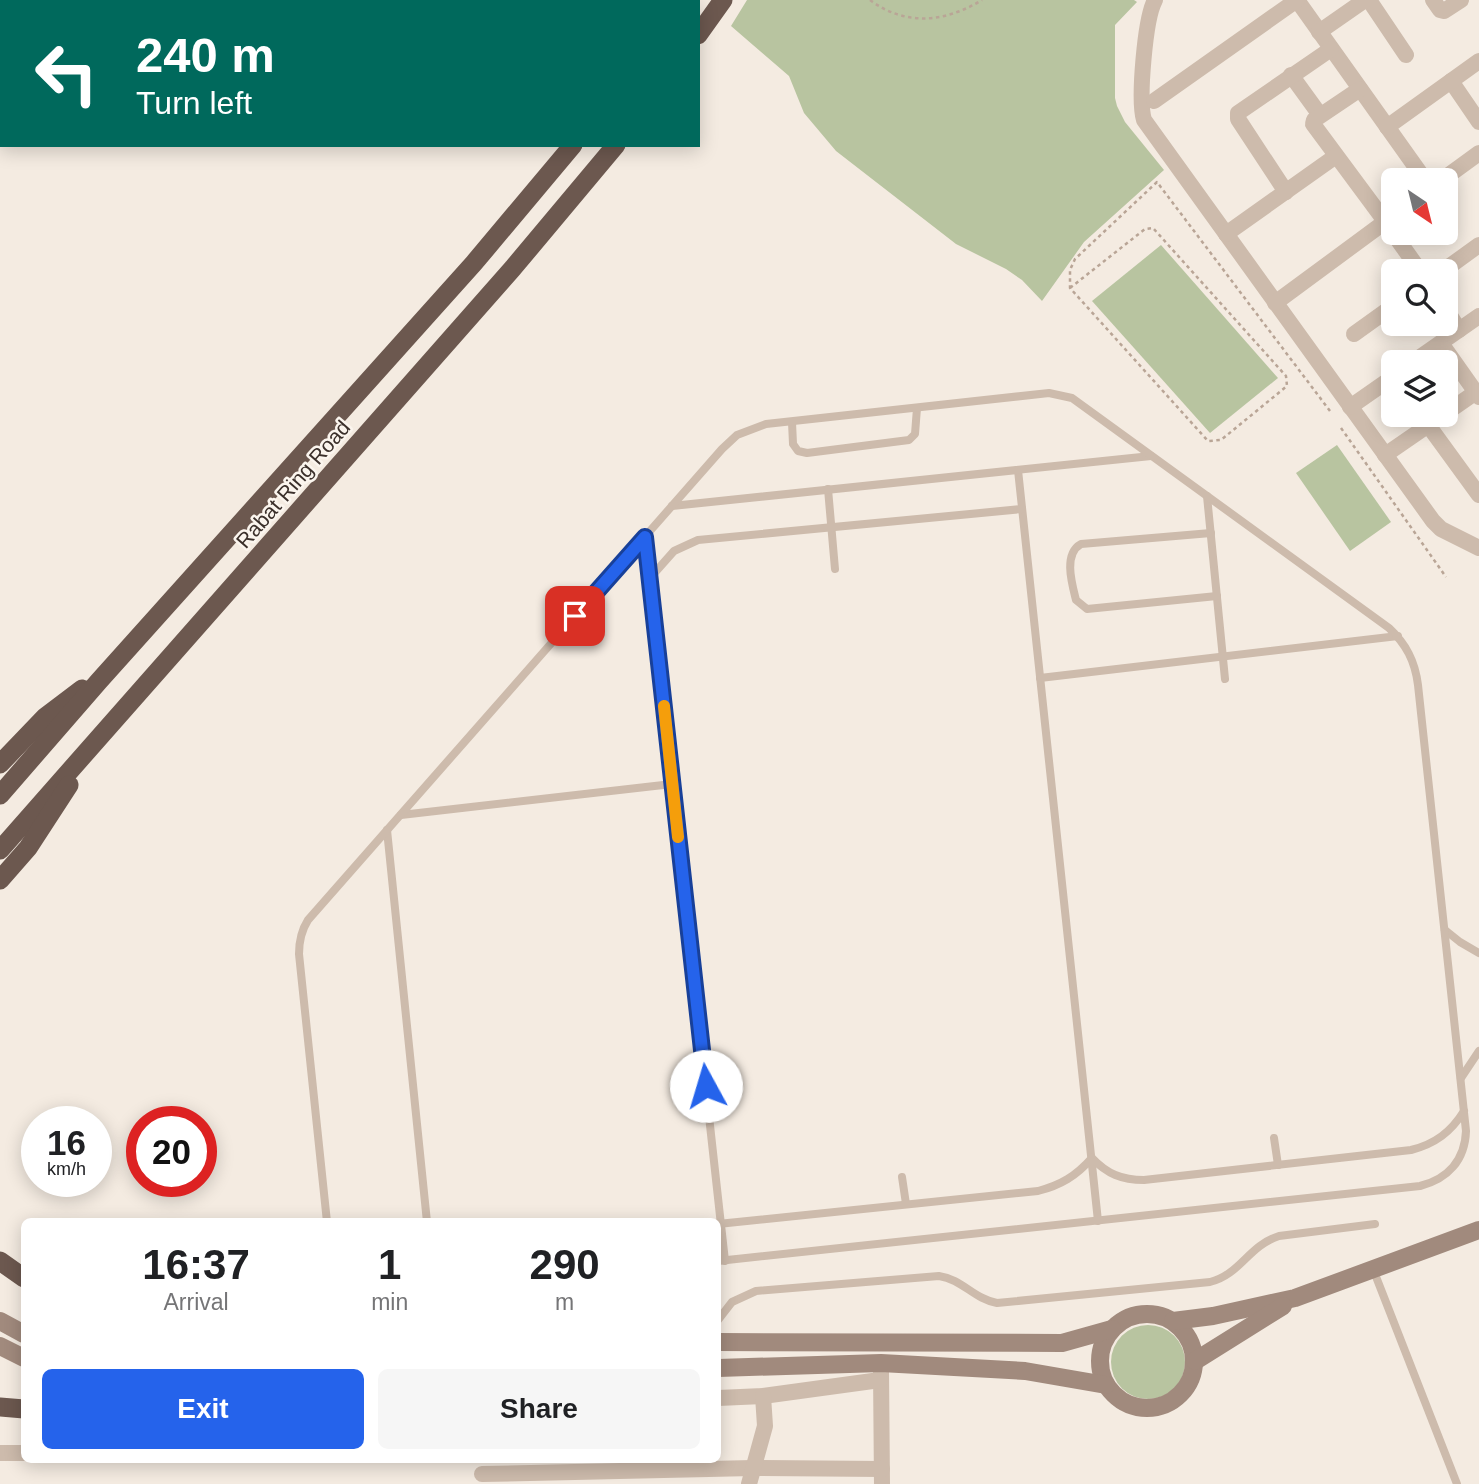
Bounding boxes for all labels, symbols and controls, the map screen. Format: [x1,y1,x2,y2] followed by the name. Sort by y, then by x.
[21,28,112,119] icon: left
[136,28,275,82] text: 240 m
[136,85,252,121] text: Turn left
[1381,168,1458,245] north arrow
[1381,168,1458,427] map controls
[1381,259,1458,336] button: search
[1381,350,1458,427] button: layers
[231,416,355,552] street label: Rabat Ring Road
[545,586,605,646] pin
[556,597,594,635] icon: arrive
[669,1049,743,1123] position arrow
[126,1106,217,1197] speed limit sign: 20
[47,1123,86,1162] text: 16
[47,1159,86,1179] text: km/h
[142,1241,250,1288] text: 16:37
[378,1241,401,1288] text: 1
[530,1241,600,1288] text: 290
[163,1289,229,1315] text: Arrival
[371,1289,408,1315] text: min
[555,1289,574,1315] text: m
[42,1369,364,1449] button: Exit
[378,1369,700,1449] button: Share

